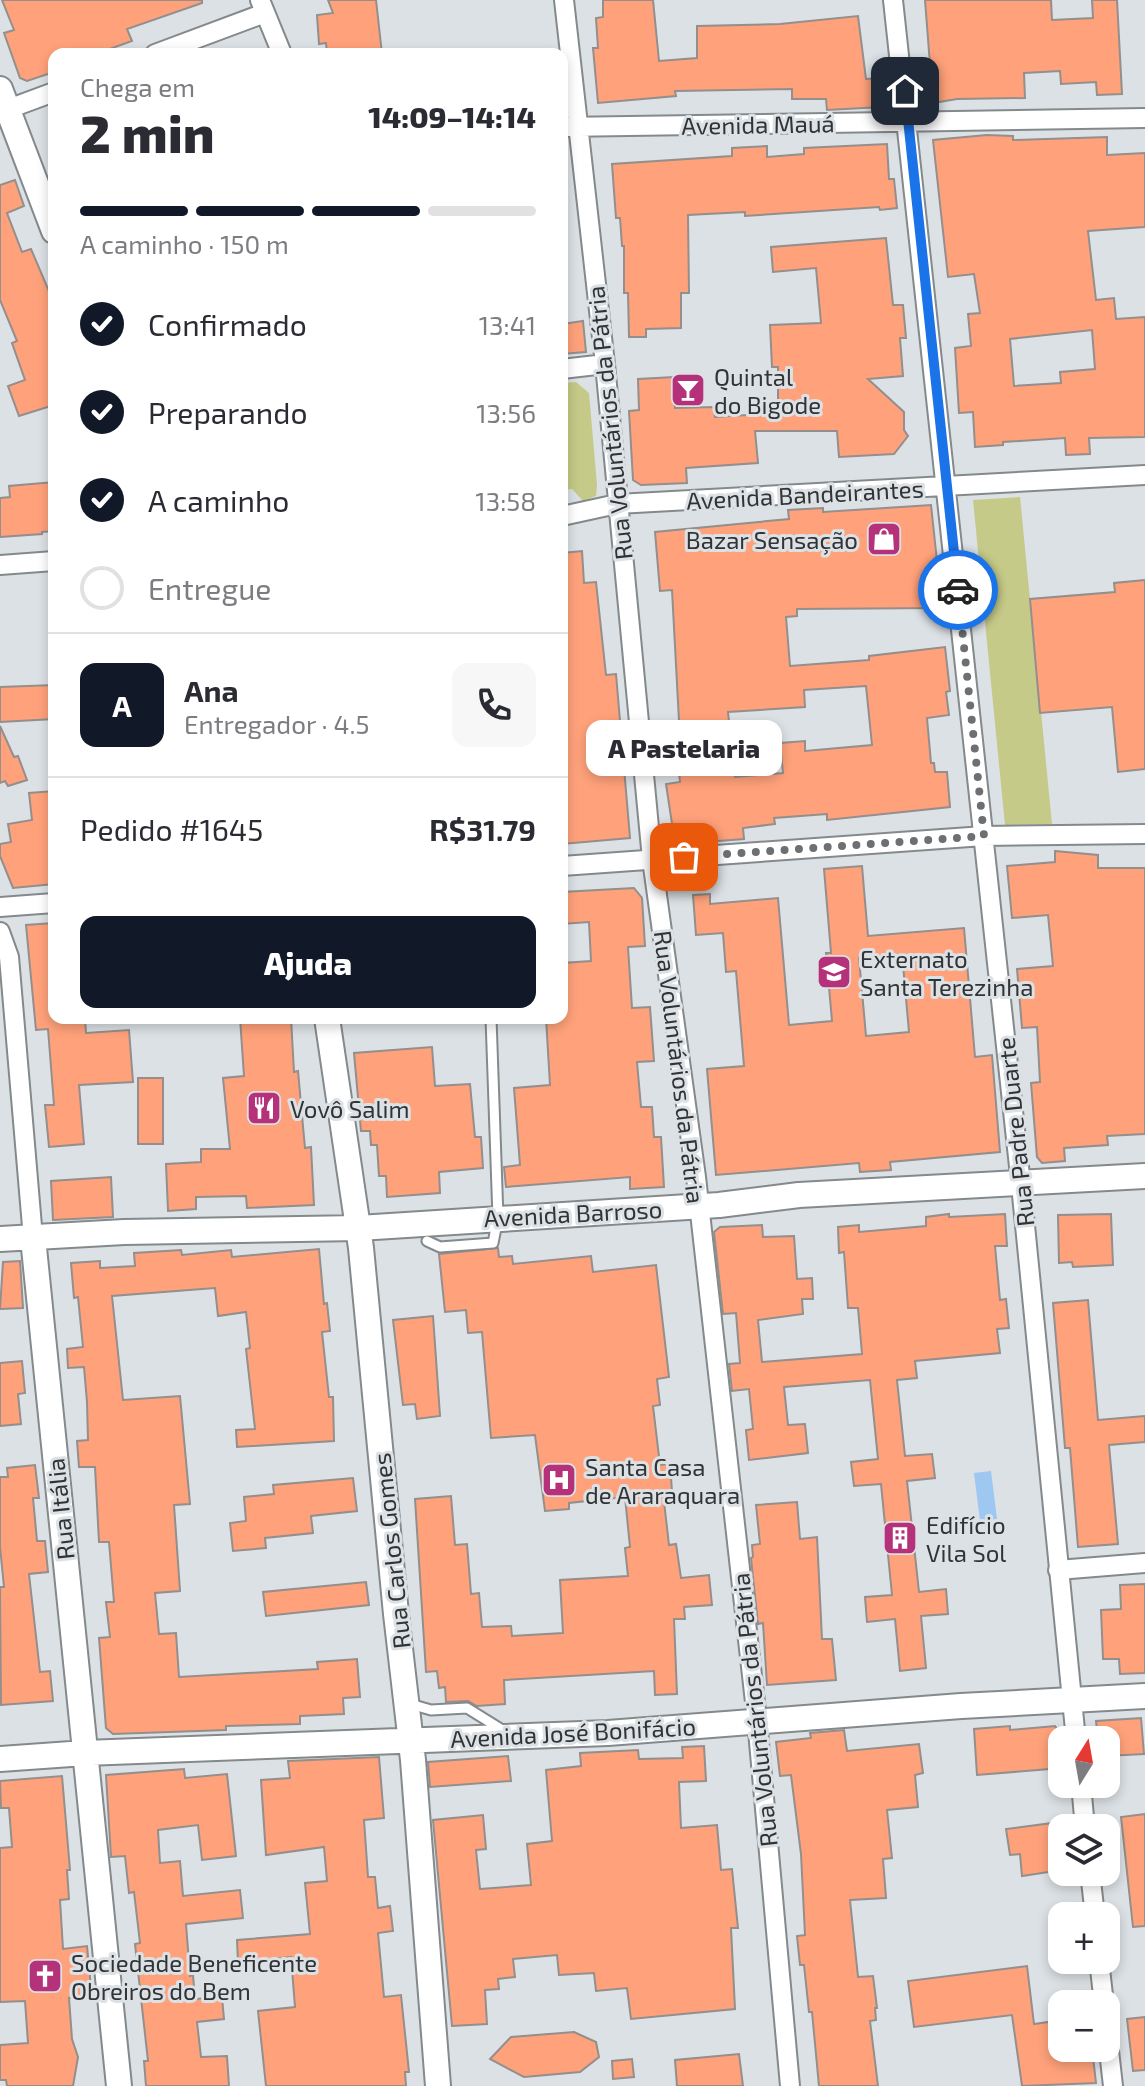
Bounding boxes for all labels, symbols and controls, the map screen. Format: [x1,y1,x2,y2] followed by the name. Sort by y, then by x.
[871,57,939,125] pin
[883,69,927,113] icon: home
[80,71,195,102] text: Chega em
[368,98,536,134] text: 14:09–14:14
[80,101,215,163] text: 2 min
[681,108,835,140] street label: Avenida Mauá
[80,228,289,259] text: A caminho · 150 m
[580,285,638,561] street label: Rua Voluntários da Pátria
[80,302,124,346] icon: check
[148,306,307,342] text: Confirmado
[479,309,536,340] text: 13:41
[714,362,821,419] place label: Quintal do Bigode
[669,371,707,409] bar icon: Quintal do Bigode
[80,390,124,434] icon: check
[148,394,307,430] text: Preparando
[476,397,536,428] text: 13:56
[686,473,924,515] street label: Avenida Bandeirantes
[80,478,124,522] icon: check
[148,482,289,518] text: A caminho
[475,485,536,516] text: 13:58
[865,520,903,558] shop icon: Bazar Sensação
[686,525,858,555] place label: Bazar Sensação
[918,550,998,630] courier
[936,568,980,612] icon: car
[148,570,271,606] text: Entregue
[452,663,536,747] button: phone
[184,672,239,708] text: Ana
[112,687,132,723] text: A
[184,708,369,739] text: Entregador · 4.5
[586,721,782,777] callout: A Pastelaria
[608,732,760,763] text: A Pastelaria
[80,811,263,847] text: Pedido #1645
[429,811,536,847] text: R$31.79
[650,823,718,891] pin
[662,835,706,879] icon: bag
[80,916,536,1008] button: Ajuda
[649,929,711,1205] street label: Rua Voluntários da Pátria
[860,944,1033,1001] place label: Externato Santa Terezinha
[815,953,853,991] school or university icon: Externato Santa Terezinha
[991,1036,1039,1228] street label: Rua Padre Duarte
[245,1089,283,1127] restaurant icon: Vovô Salim
[290,1094,410,1123] place label: Vovô Salim
[483,1194,663,1232] street label: Avenida Barroso
[366,1452,416,1650] street label: Rua Carlos Gomes
[585,1452,740,1509] place label: Santa Casa de Araraquara
[40,1457,80,1561] street label: Rua Itália
[540,1461,578,1499] hospital icon: Santa Casa de Araraquara
[926,1510,1006,1567] place label: Edifício Vila Sol
[881,1519,919,1557] building icon: Edifício Vila Sol
[725,1572,783,1848] street label: Rua Voluntários da Pátria
[449,1711,697,1753] street label: Avenida José Bonifácio
[1048,1726,1120,1798] north arrow
[1048,1726,1120,2062] map controls
[1048,1814,1120,1886] button: layers
[1048,1902,1120,1974] button: +
[71,1948,317,2005] place label: Sociedade Beneficente Obreiros do Bem
[26,1957,64,1995] church icon: Sociedade Beneficente Obreiros do Bem
[1048,1990,1120,2062] button: −

